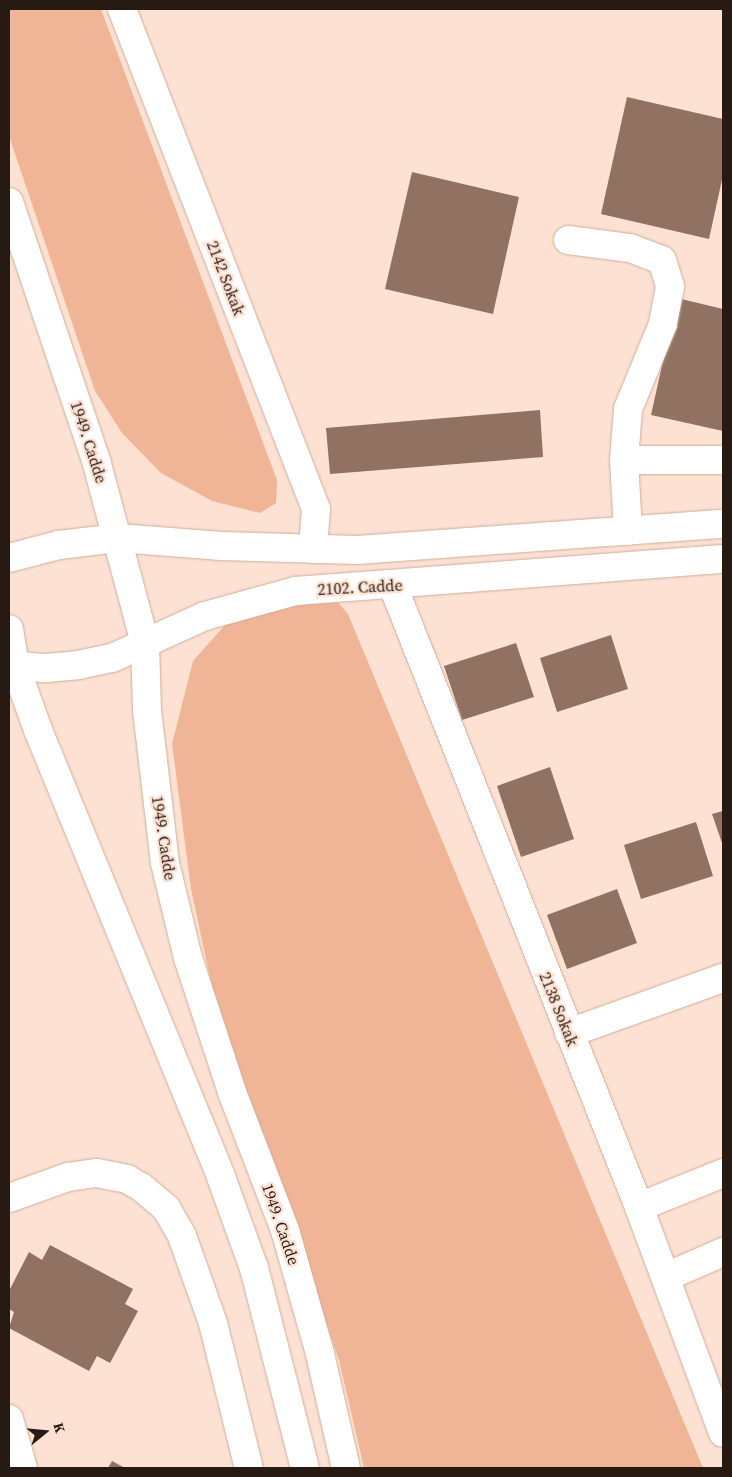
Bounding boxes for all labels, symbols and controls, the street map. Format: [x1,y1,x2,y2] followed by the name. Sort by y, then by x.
[203,238,249,318] street label: 2142 Sokak
[67,399,111,485] street label: 1949. Cadde
[317,575,403,599] street label: 2102. Cadde
[148,794,180,882] street label: 1949. Cadde
[535,969,583,1049] street label: 2138 Sokak
[258,1181,304,1267] street label: 1949. Cadde
[20,1407,70,1457] north arrow
[48,1420,70,1435] text: K

